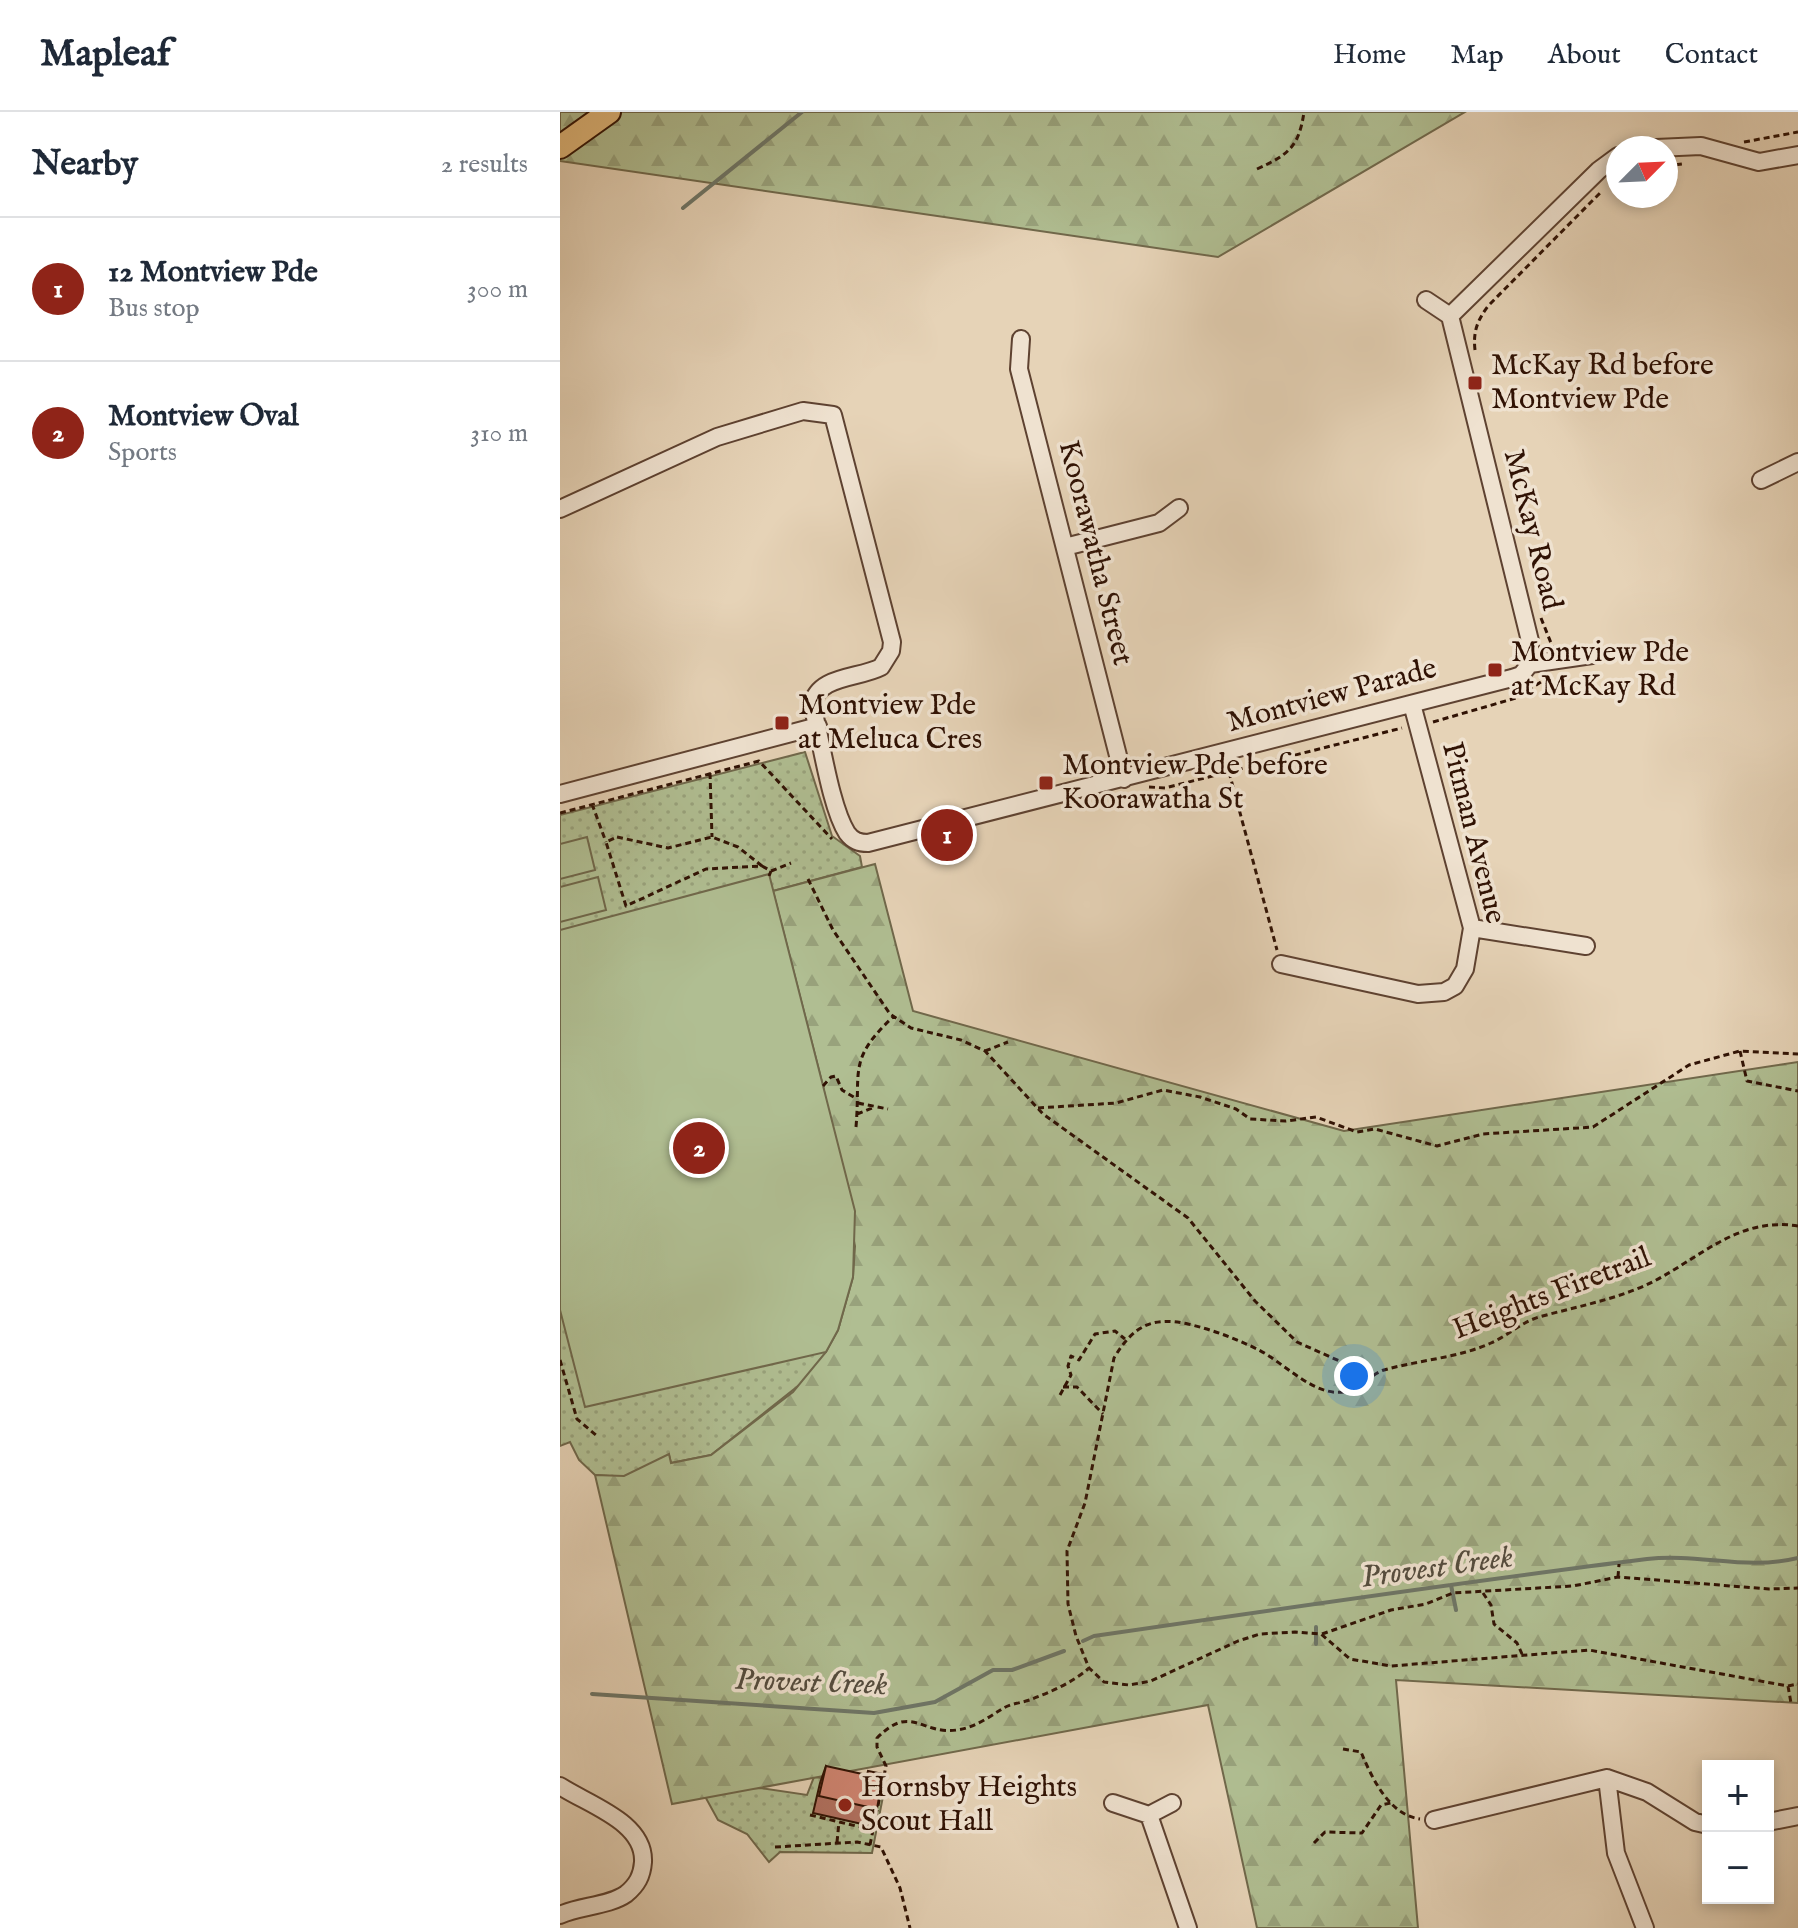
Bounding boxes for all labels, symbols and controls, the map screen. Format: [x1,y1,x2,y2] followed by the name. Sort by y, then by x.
[40,31,170,79] text: Mapleaf
[1333,38,1406,73] text: Home
[1450,38,1504,73] text: Map
[1548,38,1621,73] text: About
[1665,38,1758,73] text: Contact
[1606,136,1678,208] north arrow
[32,143,138,186] text: Nearby
[441,148,528,181] text: 2 results
[108,254,318,292] text: 12 Montview Pde
[53,273,63,306] text: 1
[467,273,528,306] text: 300 m
[108,292,200,325] text: Bus stop
[1491,347,1714,419] place label: McKay Rd before Montview Pde
[1466,374,1484,392] marker: McKay Rd before Montview Pde
[108,398,299,436] text: Montview Oval
[52,417,64,450] text: 2
[470,417,528,450] text: 310 m
[108,436,177,469] text: Sports
[1049,437,1141,669] street label: Koorawatha Street
[1494,446,1571,615] street label: McKay Road
[1511,634,1689,706] place label: Montview Pde at McKay Rd
[1223,650,1441,742] street label: Montview Parade
[1486,661,1504,679] marker: Montview Pde at McKay Rd
[798,687,982,759] place label: Montview Pde at Meluca Cres
[773,714,791,732] marker: Montview Pde at Meluca Cres
[1432,738,1514,928] street label: Pitman Avenue
[1062,747,1328,819] place label: Montview Pde before Koorawatha St
[1037,774,1055,792] marker: Montview Pde before Koorawatha St
[921,805,973,865] pin: 1
[673,1118,725,1178] pin: 2
[1448,1239,1657,1349] street label: Heights Firetrail
[1334,1356,1374,1396] your location
[1358,1537,1516,1599] water label: Provest Creek
[734,1660,888,1706] water label: Provest Creek
[1702,1760,1774,1904] map controls
[1702,1760,1774,1832] button: +
[861,1769,1077,1841] place label: Hornsby Heights Scout Hall
[836,1796,854,1814] marker: Hornsby Heights Scout Hall
[1702,1832,1774,1904] button: −

